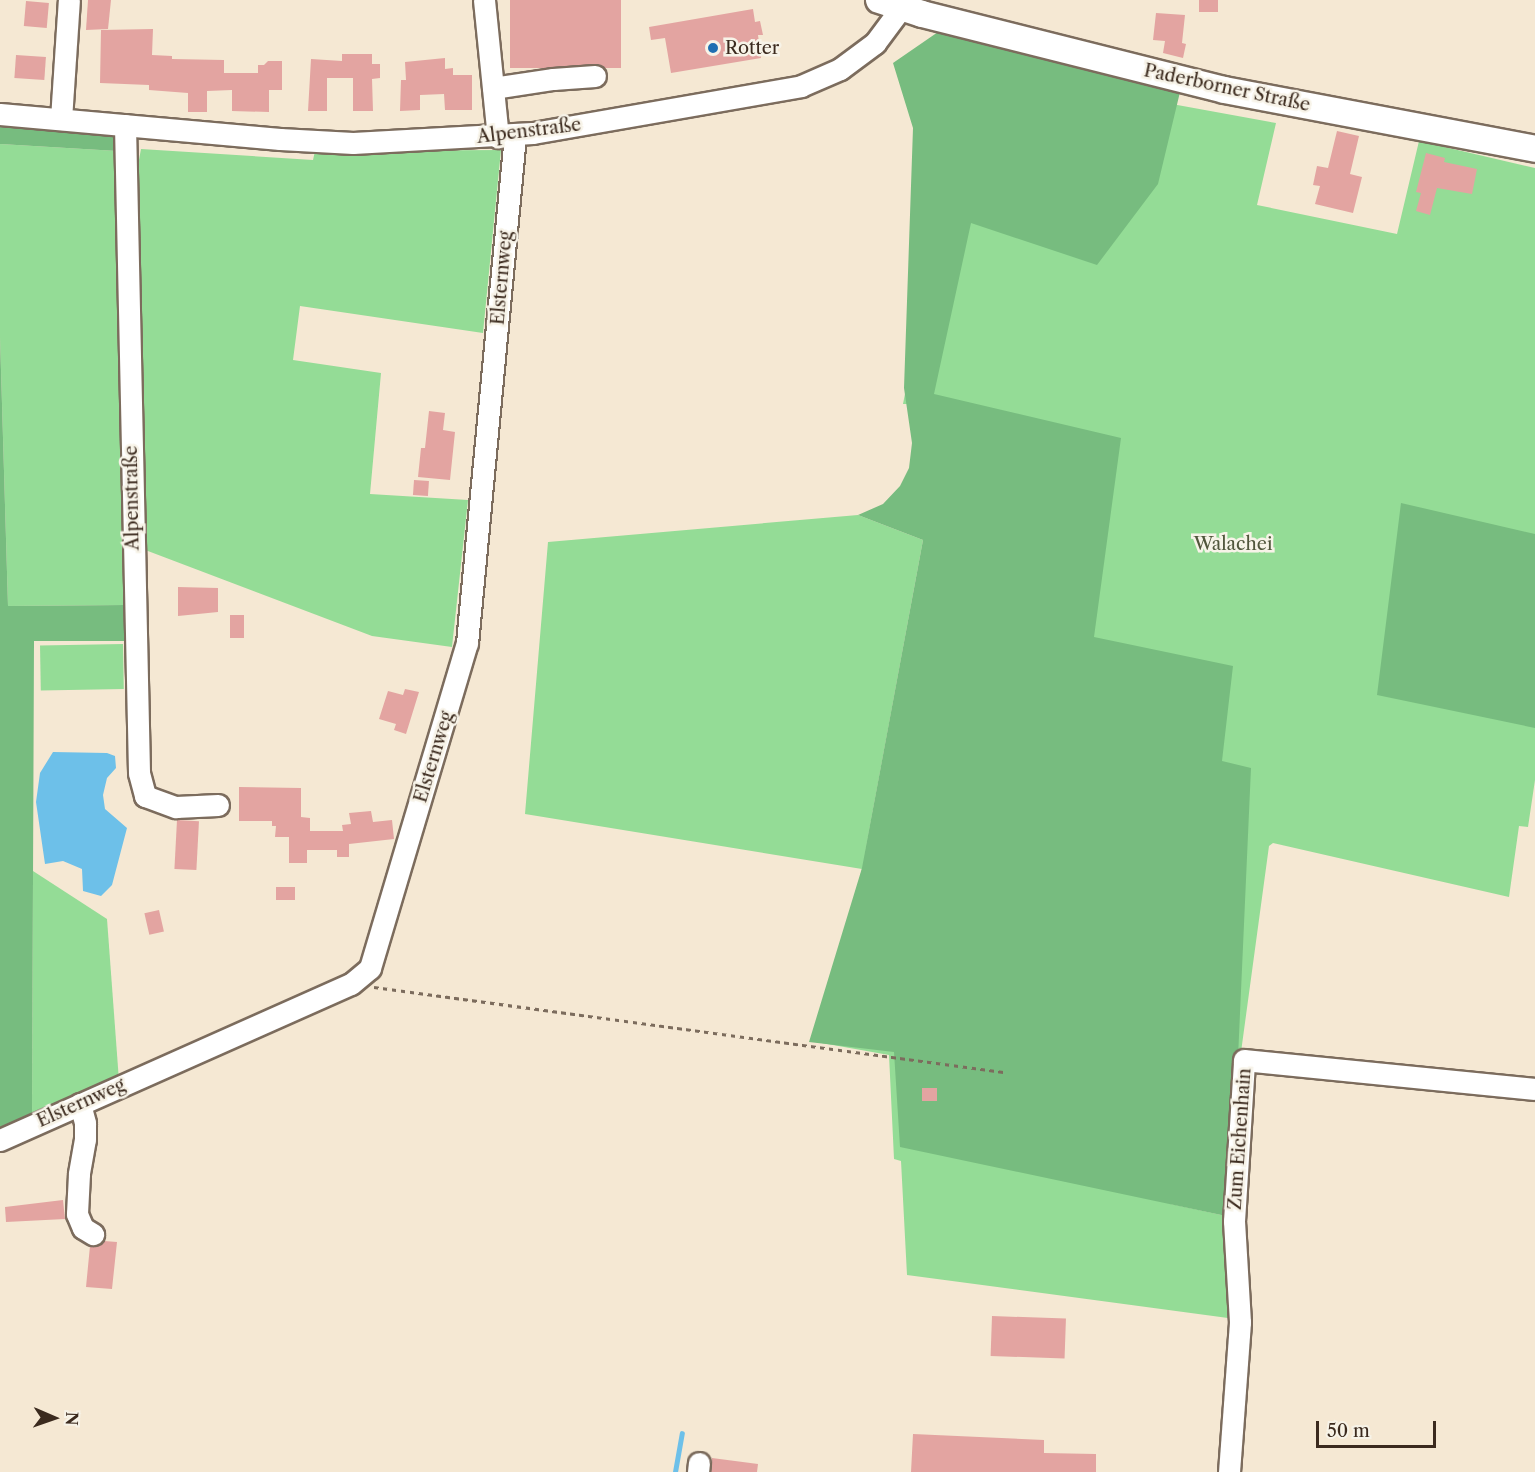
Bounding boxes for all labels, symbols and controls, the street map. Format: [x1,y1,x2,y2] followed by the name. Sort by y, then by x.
[725,37,779,59] place label: Rotter
[706,41,720,55] marker: Rotter
[1142,60,1312,116] street label: Paderborner Straße
[476,114,582,148] street label: Alpenstraße
[487,230,517,326] street label: Elsternweg
[120,445,144,551] street label: Alpenstraße
[1194,533,1272,555] park label: Walachei
[410,709,458,805] street label: Elsternweg
[1224,1067,1256,1211] street label: Zum Eichenhain
[34,1074,128,1132] street label: Elsternweg
[24,1388,84,1448] north arrow
[1319,1409,1439,1447] scale bar
[62,1411,82,1426] text: N
[1327,1420,1370,1442] text: 50 m

